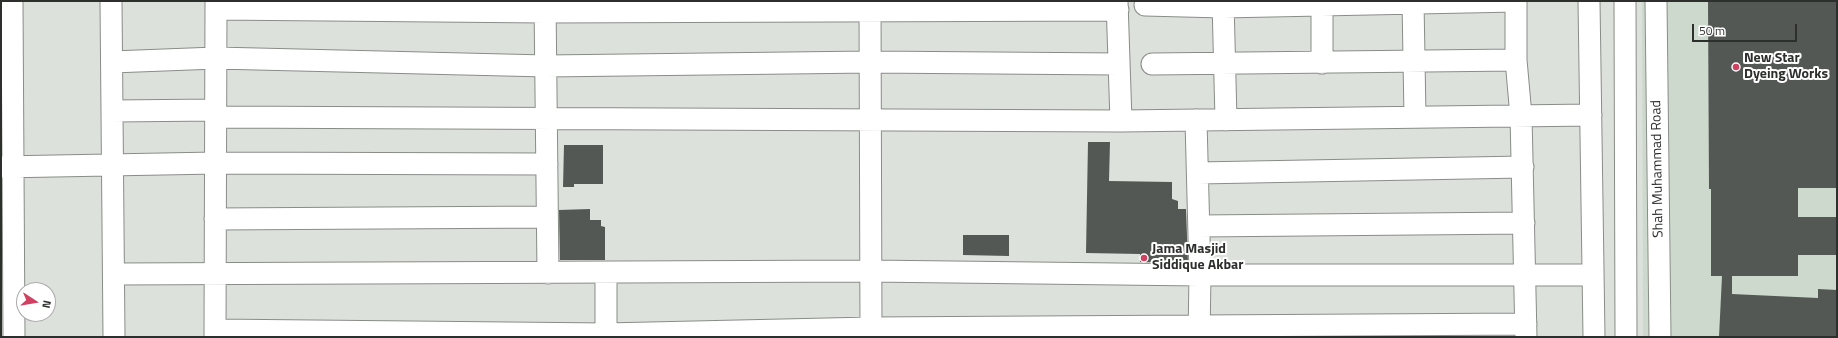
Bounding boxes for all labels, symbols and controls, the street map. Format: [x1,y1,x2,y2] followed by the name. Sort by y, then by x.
[1694,16,1799,42] scale bar
[1699,21,1725,40] text: 50 m
[1744,51,1828,84] place label: New Star Dyeing Works
[1731,62,1741,72] marker: New Star Dyeing Works
[1648,100,1668,238] street label: Shah Muhammad Road
[1152,242,1243,274] place label: Jama Masjid Siddique Akbar
[1139,253,1149,263] marker: Jama Masjid Siddique Akbar
[16,282,56,322] north arrow
[38,299,55,310] text: N

